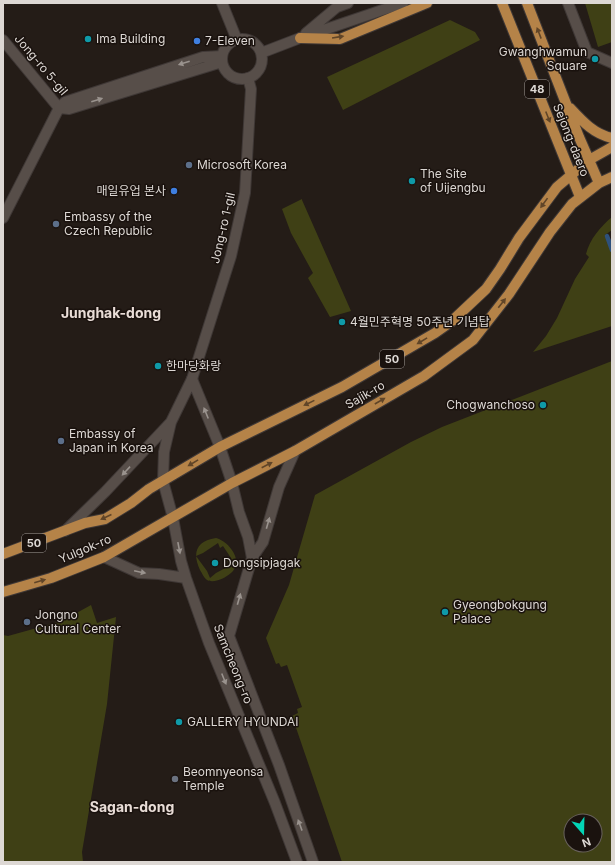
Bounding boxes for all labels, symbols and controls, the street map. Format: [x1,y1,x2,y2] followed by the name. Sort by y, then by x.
[536,27,542,38] one-way arrow
[12,31,71,98] street label: Jong-ro 5-gil
[96,31,165,46] place label: Ima Building
[205,33,255,48] place label: 7-Eleven
[83,34,93,44] marker: Ima Building
[332,34,345,40] one-way arrow
[192,36,202,46] marker: 7-Eleven
[499,44,587,73] place label: Gwanghwamun Square
[590,54,600,64] marker: Gwanghwamun Square
[177,61,189,67] one-way arrow
[525,80,549,98] road number: 48
[91,97,103,103] one-way arrow
[550,101,593,178] street label: Sejong-daero
[545,112,551,123] one-way arrow
[197,157,287,172] place label: Microsoft Korea
[184,160,194,170] marker: Microsoft Korea
[420,166,486,195] place label: The Site of Uijengbu
[407,176,417,186] marker: The Site of Uijengbu
[96,183,166,198] place label: 매일유업 본사
[169,186,179,196] marker: 매일유업 본사
[207,191,238,265] street label: Jong-ro 1-gil
[540,198,548,209] one-way arrow
[64,209,153,238] place label: Embassy of the Czech Republic
[51,219,61,229] marker: Embassy of the Czech Republic
[497,298,506,309] one-way arrow
[61,304,161,321] district label: Junghak-dong
[350,314,490,329] place label: 4월민주혁명 50주년 기념탑
[337,317,347,327] marker: 4월민주혁명 50주년 기념탑
[416,337,428,344] one-way arrow
[380,350,404,368] road number: 50
[166,358,221,373] place label: 한마당화랑
[153,361,163,371] marker: 한마당화랑
[342,377,387,412] street label: Sajik-ro
[446,397,535,412] place label: Chogwanchoso
[374,398,386,405] one-way arrow
[303,400,314,406] one-way arrow
[538,400,548,410] marker: Chogwanchoso
[202,407,209,419] one-way arrow
[69,426,154,455] place label: Embassy of Japan in Korea
[56,436,66,446] marker: Embassy of Japan in Korea
[187,459,199,466] one-way arrow
[261,462,273,469] one-way arrow
[121,466,130,476] one-way arrow
[101,514,112,520] one-way arrow
[265,517,271,529] one-way arrow
[56,531,113,566] street label: Yulgok-ro
[22,534,46,552] road number: 50
[176,542,182,554] one-way arrow
[223,555,301,570] place label: Dongsipjagak
[210,558,220,568] marker: Dongsipjagak
[134,570,146,576] one-way arrow
[35,578,47,584] one-way arrow
[237,593,243,605] one-way arrow
[453,597,547,626] place label: Gyeongbokgung Palace
[35,607,121,636] place label: Jongno Cultural Center
[440,607,450,617] marker: Gyeongbokgung Palace
[22,617,32,627] marker: Jongno Cultural Center
[211,622,256,706] street label: Samcheong-ro
[221,673,227,684] one-way arrow
[187,714,299,729] place label: GALLERY HYUNDAI
[174,717,184,727] marker: GALLERY HYUNDAI
[183,764,263,793] place label: Beomnyeonsa Temple
[170,774,180,784] marker: Beomnyeonsa Temple
[90,798,174,815] district label: Sagan-dong
[563,813,603,853] north arrow
[296,819,302,831] one-way arrow
[580,834,593,850] text: N

